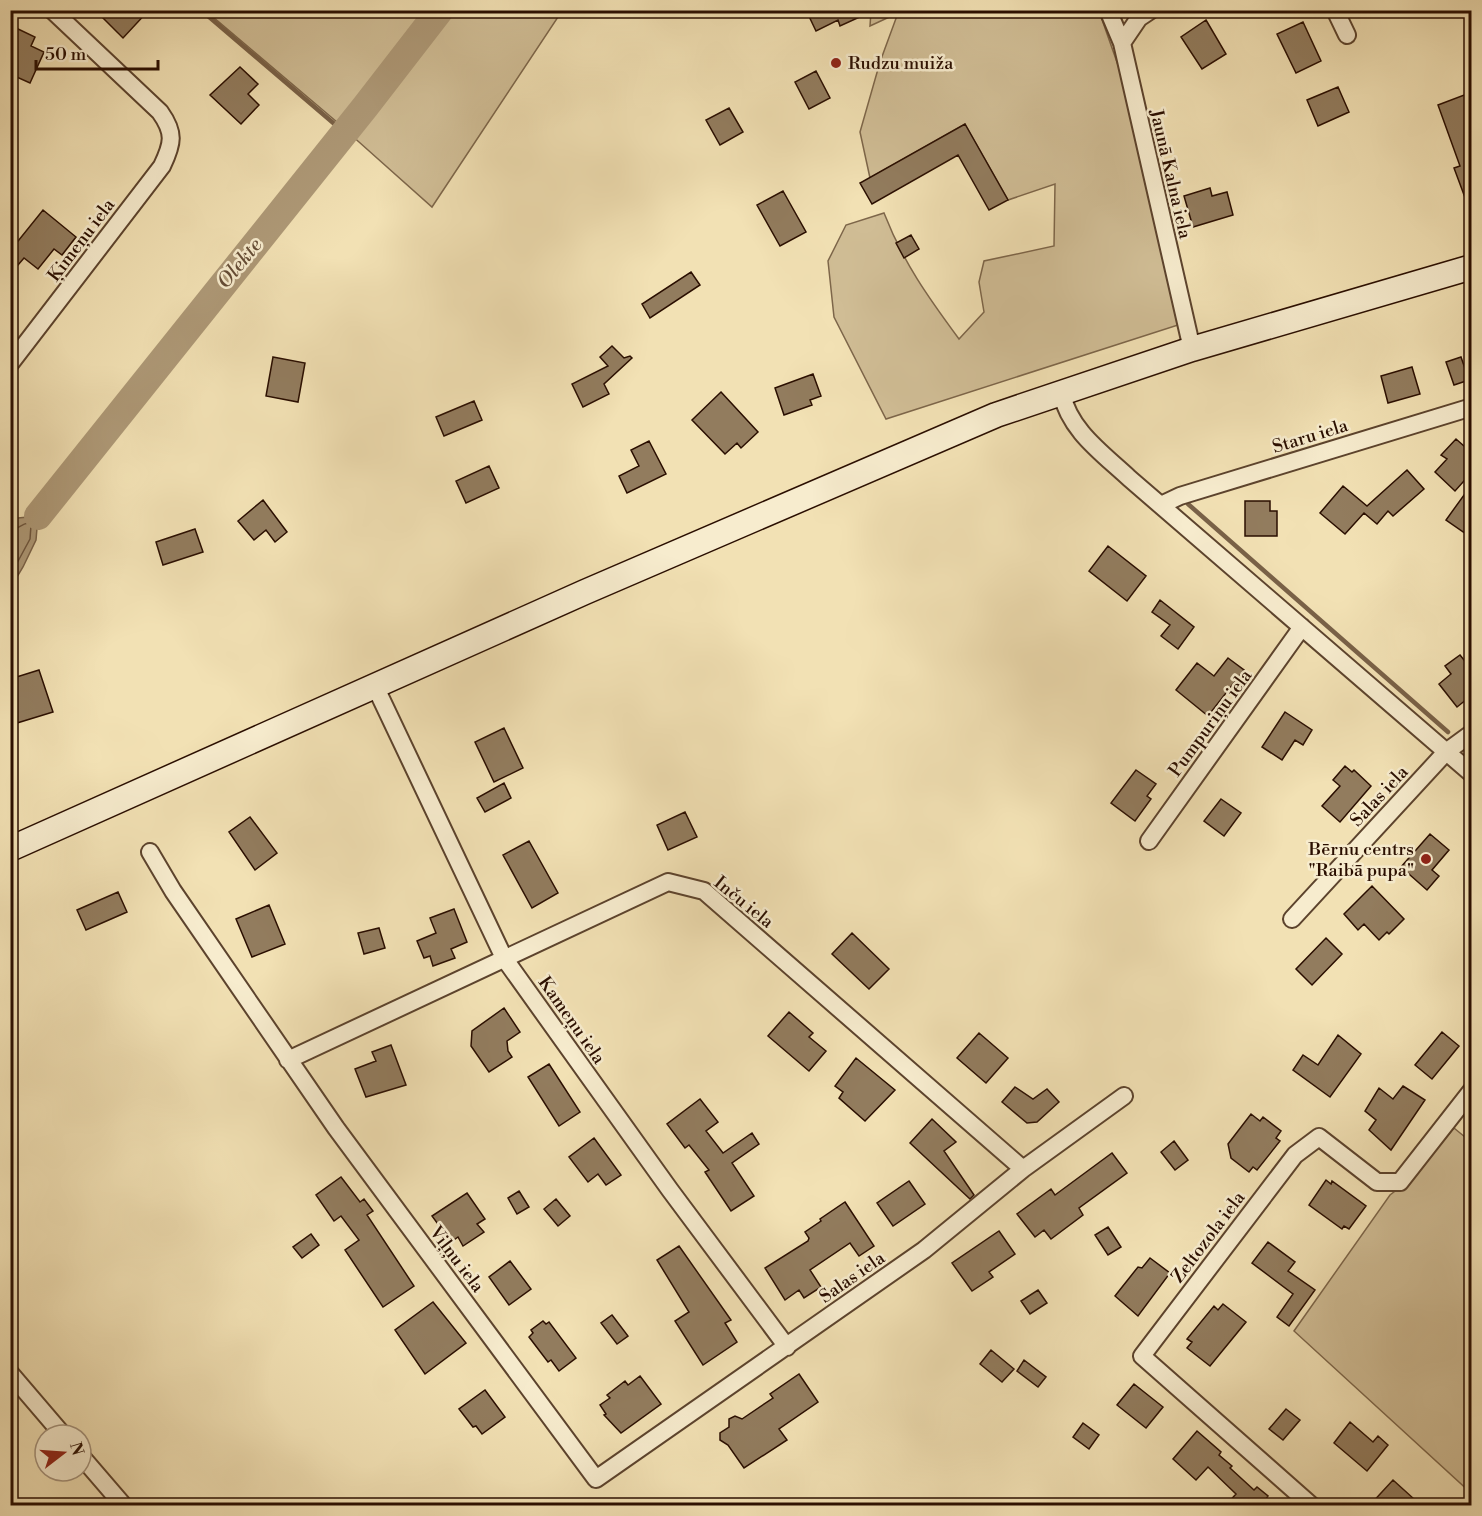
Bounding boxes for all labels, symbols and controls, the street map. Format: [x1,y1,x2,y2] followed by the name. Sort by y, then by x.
[36,33,158,71] scale bar
[45,43,87,66] text: 50 m
[848,52,954,75] place label: Rudzu muiža
[829,56,843,70] marker: Rudzu muiža
[1144,106,1197,242] street label: Jaunā Kalna iela
[43,194,121,286] street label: Ķimeņu iela
[212,233,268,294] water label: Olekte
[1270,414,1352,459] street label: Staru iela
[1164,664,1258,782] street label: Pumpuriņu iela
[1345,760,1414,832] street label: Salas iela
[1308,838,1414,882] place label: Bērnu centrs "Raibā pupa"
[1419,852,1433,866] marker: Bērnu centrs "Raibā pupa"
[709,871,779,934] street label: Inču iela
[533,972,611,1069] street label: Kameņu iela
[1166,1186,1251,1288] street label: Zeltozola iela
[424,1221,490,1298] street label: Viļņu iela
[815,1246,890,1308] street label: Salas iela
[33,1423,93,1483] north arrow
[65,1440,88,1458] text: N

